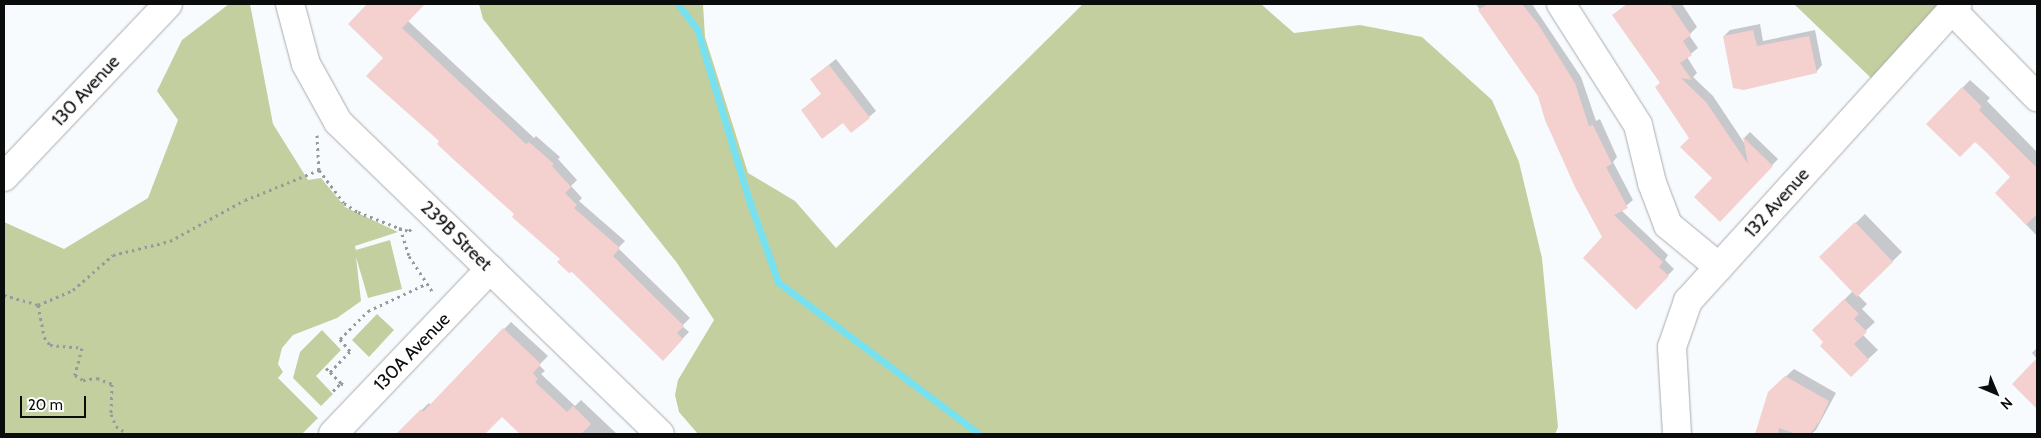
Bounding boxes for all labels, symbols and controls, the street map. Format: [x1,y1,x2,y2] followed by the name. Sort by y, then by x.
[48,51,124,131] street label: 130 Avenue
[1740,164,1814,242] street label: 132 Avenue
[416,197,496,275] street label: 239B Street
[369,308,455,396] street label: 130A Avenue
[1971,368,2021,418] north arrow
[22,386,89,418] scale bar
[1997,394,2016,413] text: N
[28,396,63,414] text: 20 m

